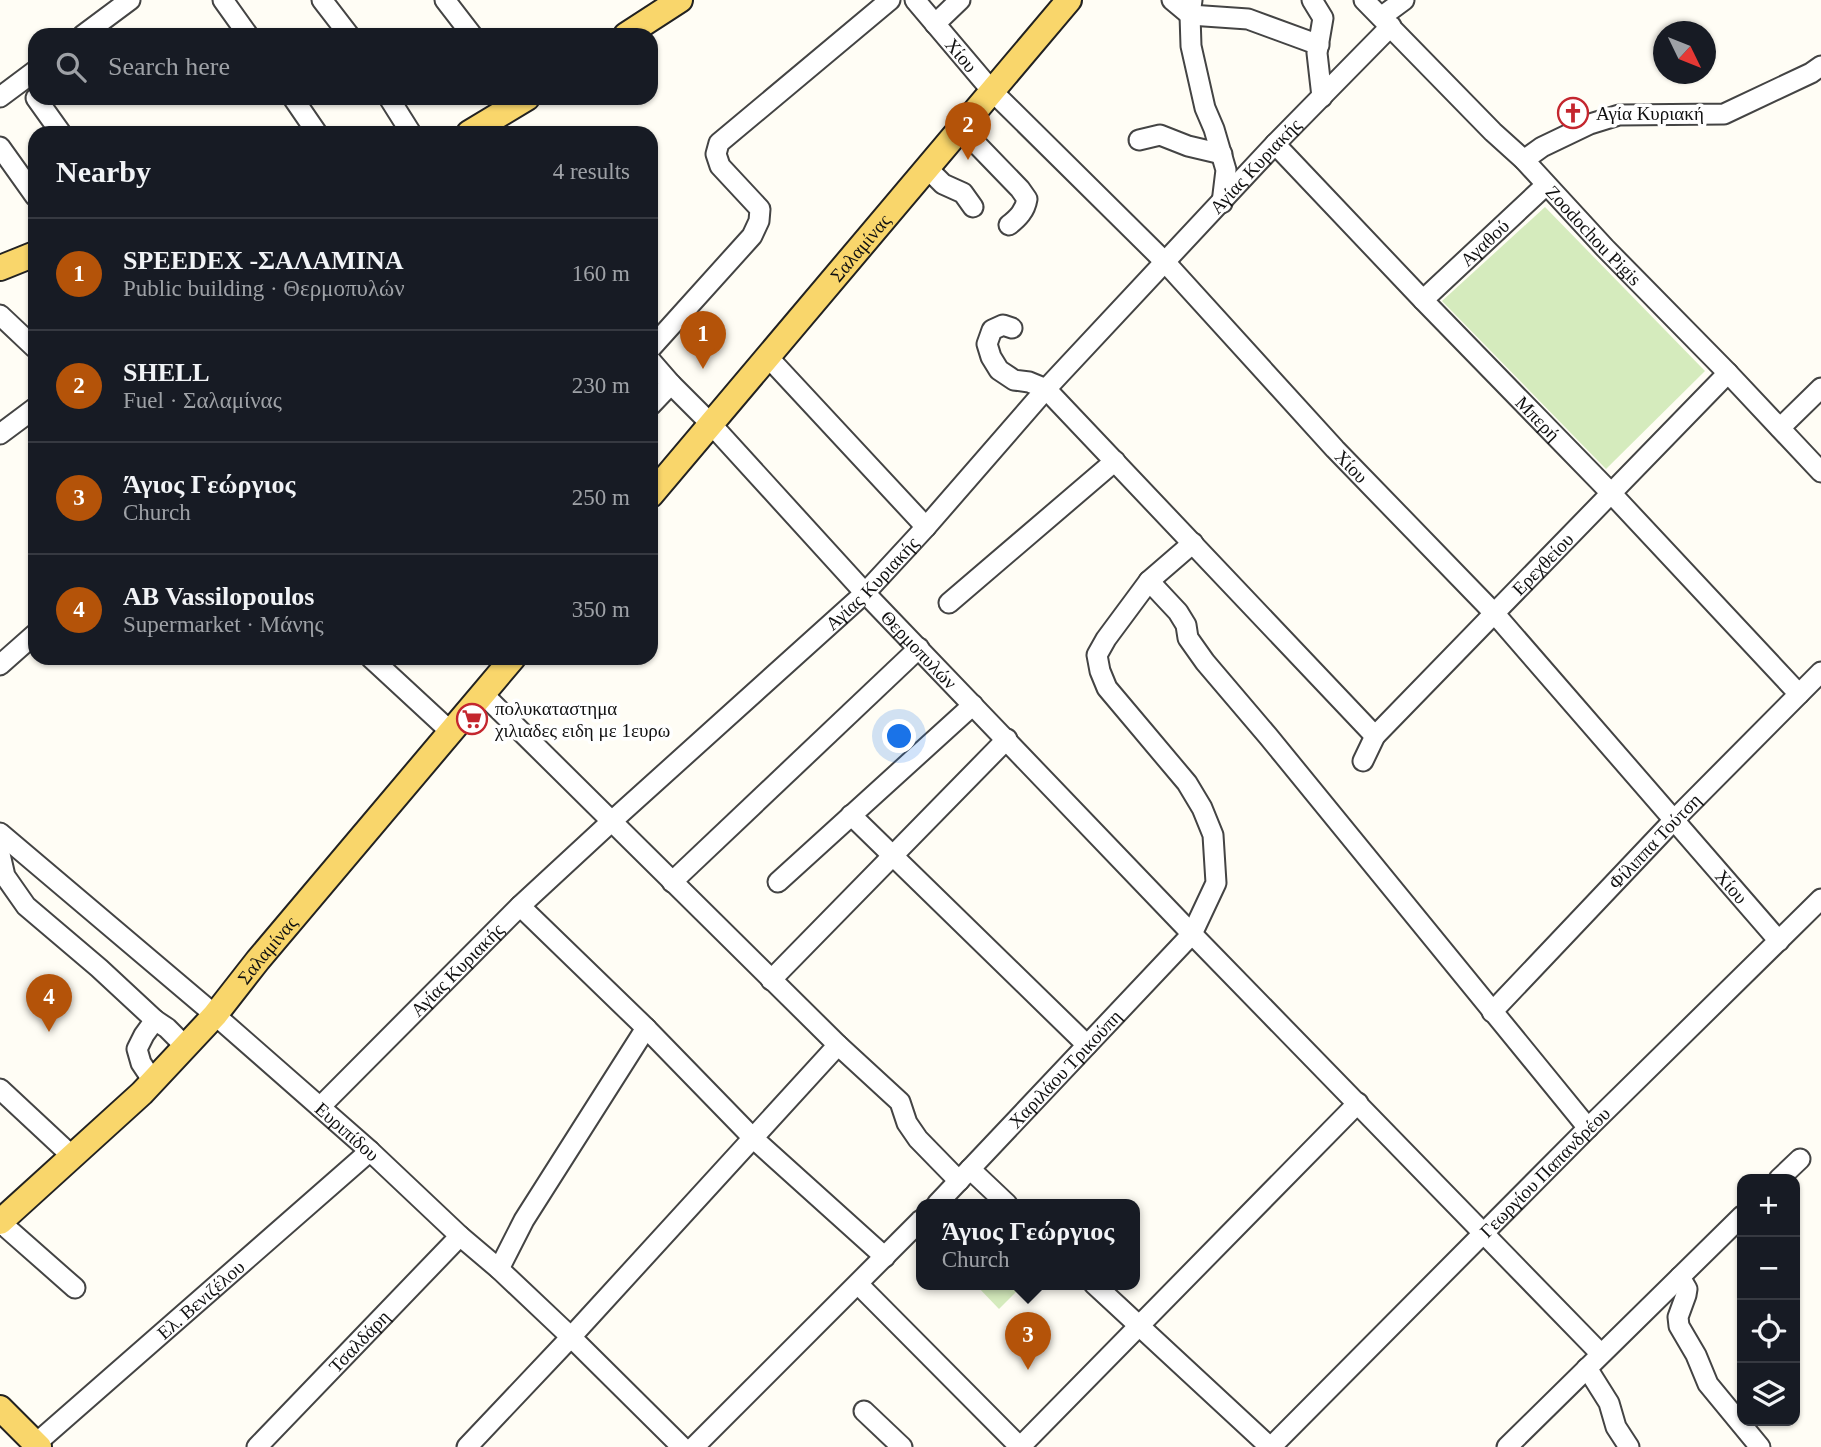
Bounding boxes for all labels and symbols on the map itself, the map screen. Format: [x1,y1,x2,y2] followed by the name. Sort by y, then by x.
[1653,21,1716,84] north arrow
[941,34,981,76] street label: Χίου
[1556,96,1590,130] church icon: Αγία Κυριακή
[945,102,991,160] pin: 2
[1596,103,1704,124] place label: Αγία Κυριακή
[1206,114,1306,218] street label: Αγίας Κυριακής
[1542,181,1646,290] street label: Zoodochou Pigis
[826,209,895,286] street label: Σαλαμίνας
[1456,215,1513,271] street label: Αγαθού
[680,311,726,369] pin: 1
[1511,392,1564,445] street label: Μπερή
[1331,446,1372,487] street label: Χίου
[1508,529,1578,600] street label: Ερεχθείου
[821,532,923,635] street label: Αγίας Κυριακής
[877,606,961,694] street label: Θερμοπυλών
[494,698,670,741] place label: πολυκαταστημα χιλιαδες ειδη με 1ευρω
[455,702,489,736] supermarket icon: πολυκαταστημα χιλιαδες ειδη με 1ευρω
[882,719,916,753] your location
[1605,789,1705,893] street label: Φίλιππα Τούτση
[1711,866,1752,908] street label: Χίου
[233,912,302,988] street label: Σαλαμίνας
[406,919,508,1021] street label: Αγίας Κυριακής
[26,974,72,1032] pin: 4
[1004,1006,1126,1133] street label: Χαριλάου Τρικούπη
[311,1098,384,1165] street label: Ευριπίδου
[1476,1103,1614,1242] street label: Γεωργίου Παπανδρέου
[153,1256,249,1344] street label: Ελ. Βενιζέλου
[325,1306,394,1377] street label: Τσαλδάρη
[1005,1312,1051,1370] pin: 3

